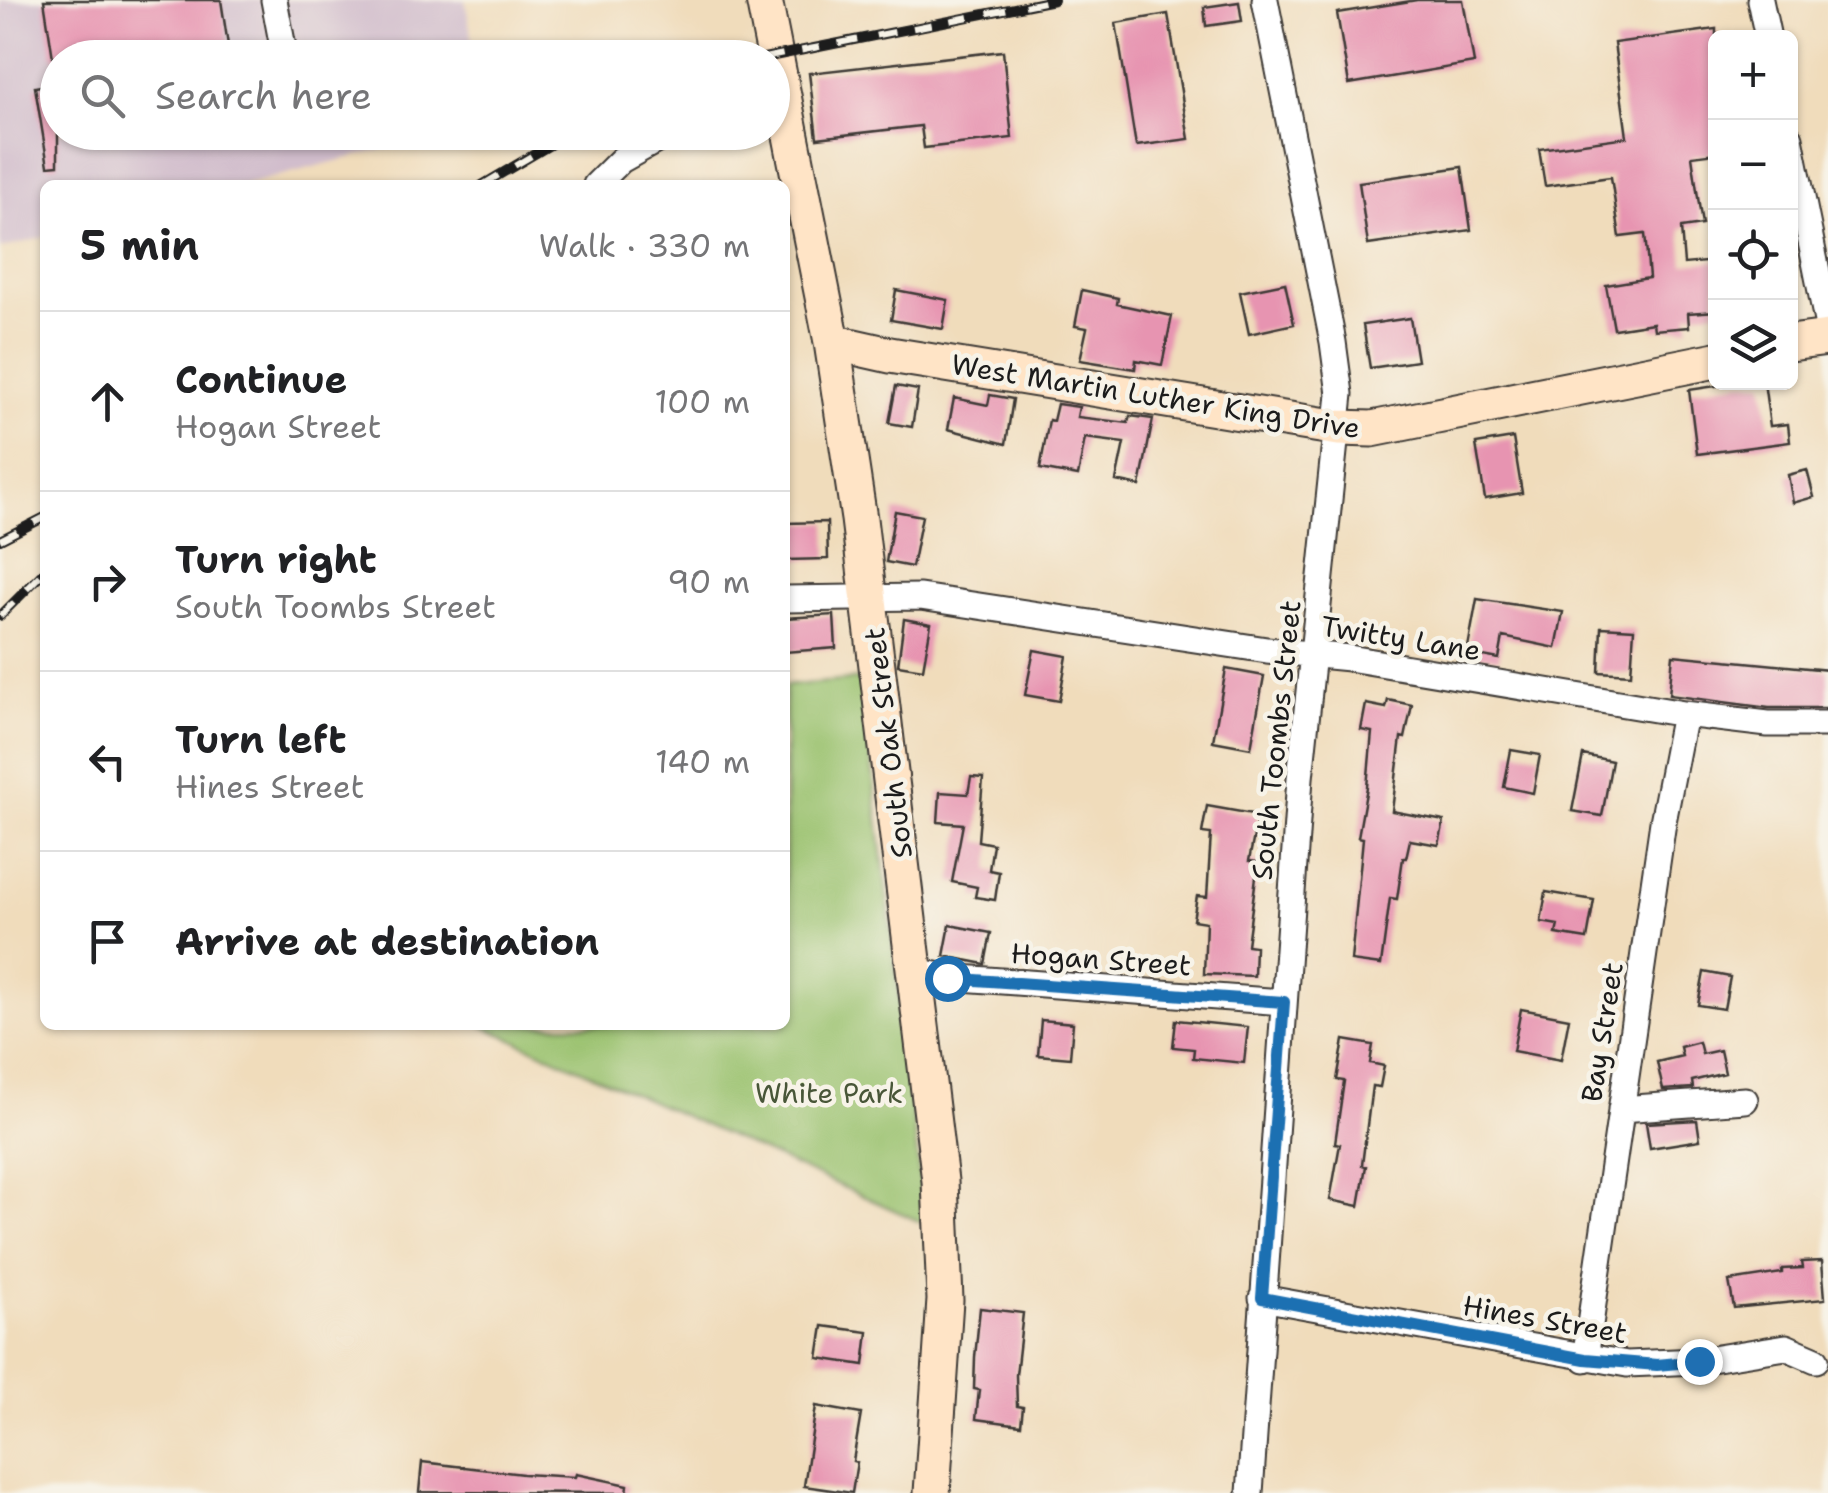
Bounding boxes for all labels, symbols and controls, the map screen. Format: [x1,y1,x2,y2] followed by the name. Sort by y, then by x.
[1708,30,1798,390] map controls
[1708,30,1798,120] button: +
[40,40,790,150] search box
[75,68,130,123] icon: search
[155,70,372,121] text: Search here
[1708,120,1798,210] button: −
[1708,210,1798,300] button: locate
[80,217,199,273] text: 5 min
[539,224,750,267] text: Walk · 330 m
[1708,300,1798,390] button: layers
[949,345,1363,447] street label: West Martin Luther King Drive
[175,354,347,405] text: Continue
[80,374,135,429] icon: ahead
[654,380,750,423] text: 100 m
[175,405,381,448] text: Hogan Street
[175,534,377,585] text: Turn right
[80,554,135,609] icon: right
[667,560,750,603] text: 90 m
[175,585,496,628] text: South Toombs Street
[1242,598,1310,882] street label: South Toombs Street
[1319,607,1483,669] street label: Twitty Lane
[855,625,921,861] street label: South Oak Street
[175,714,347,765] text: Turn left
[80,734,135,789] icon: left
[655,740,750,783] text: 140 m
[175,765,365,808] text: Hines Street
[80,914,135,969] icon: arrive
[175,916,599,967] text: Arrive at destination
[1010,934,1192,984] street label: Hogan Street
[925,956,971,1002] route start
[1572,959,1632,1105] street label: Bay Street
[755,1074,903,1112] park label: White Park
[1460,1286,1630,1352] street label: Hines Street
[1677,1339,1723,1385] route end

